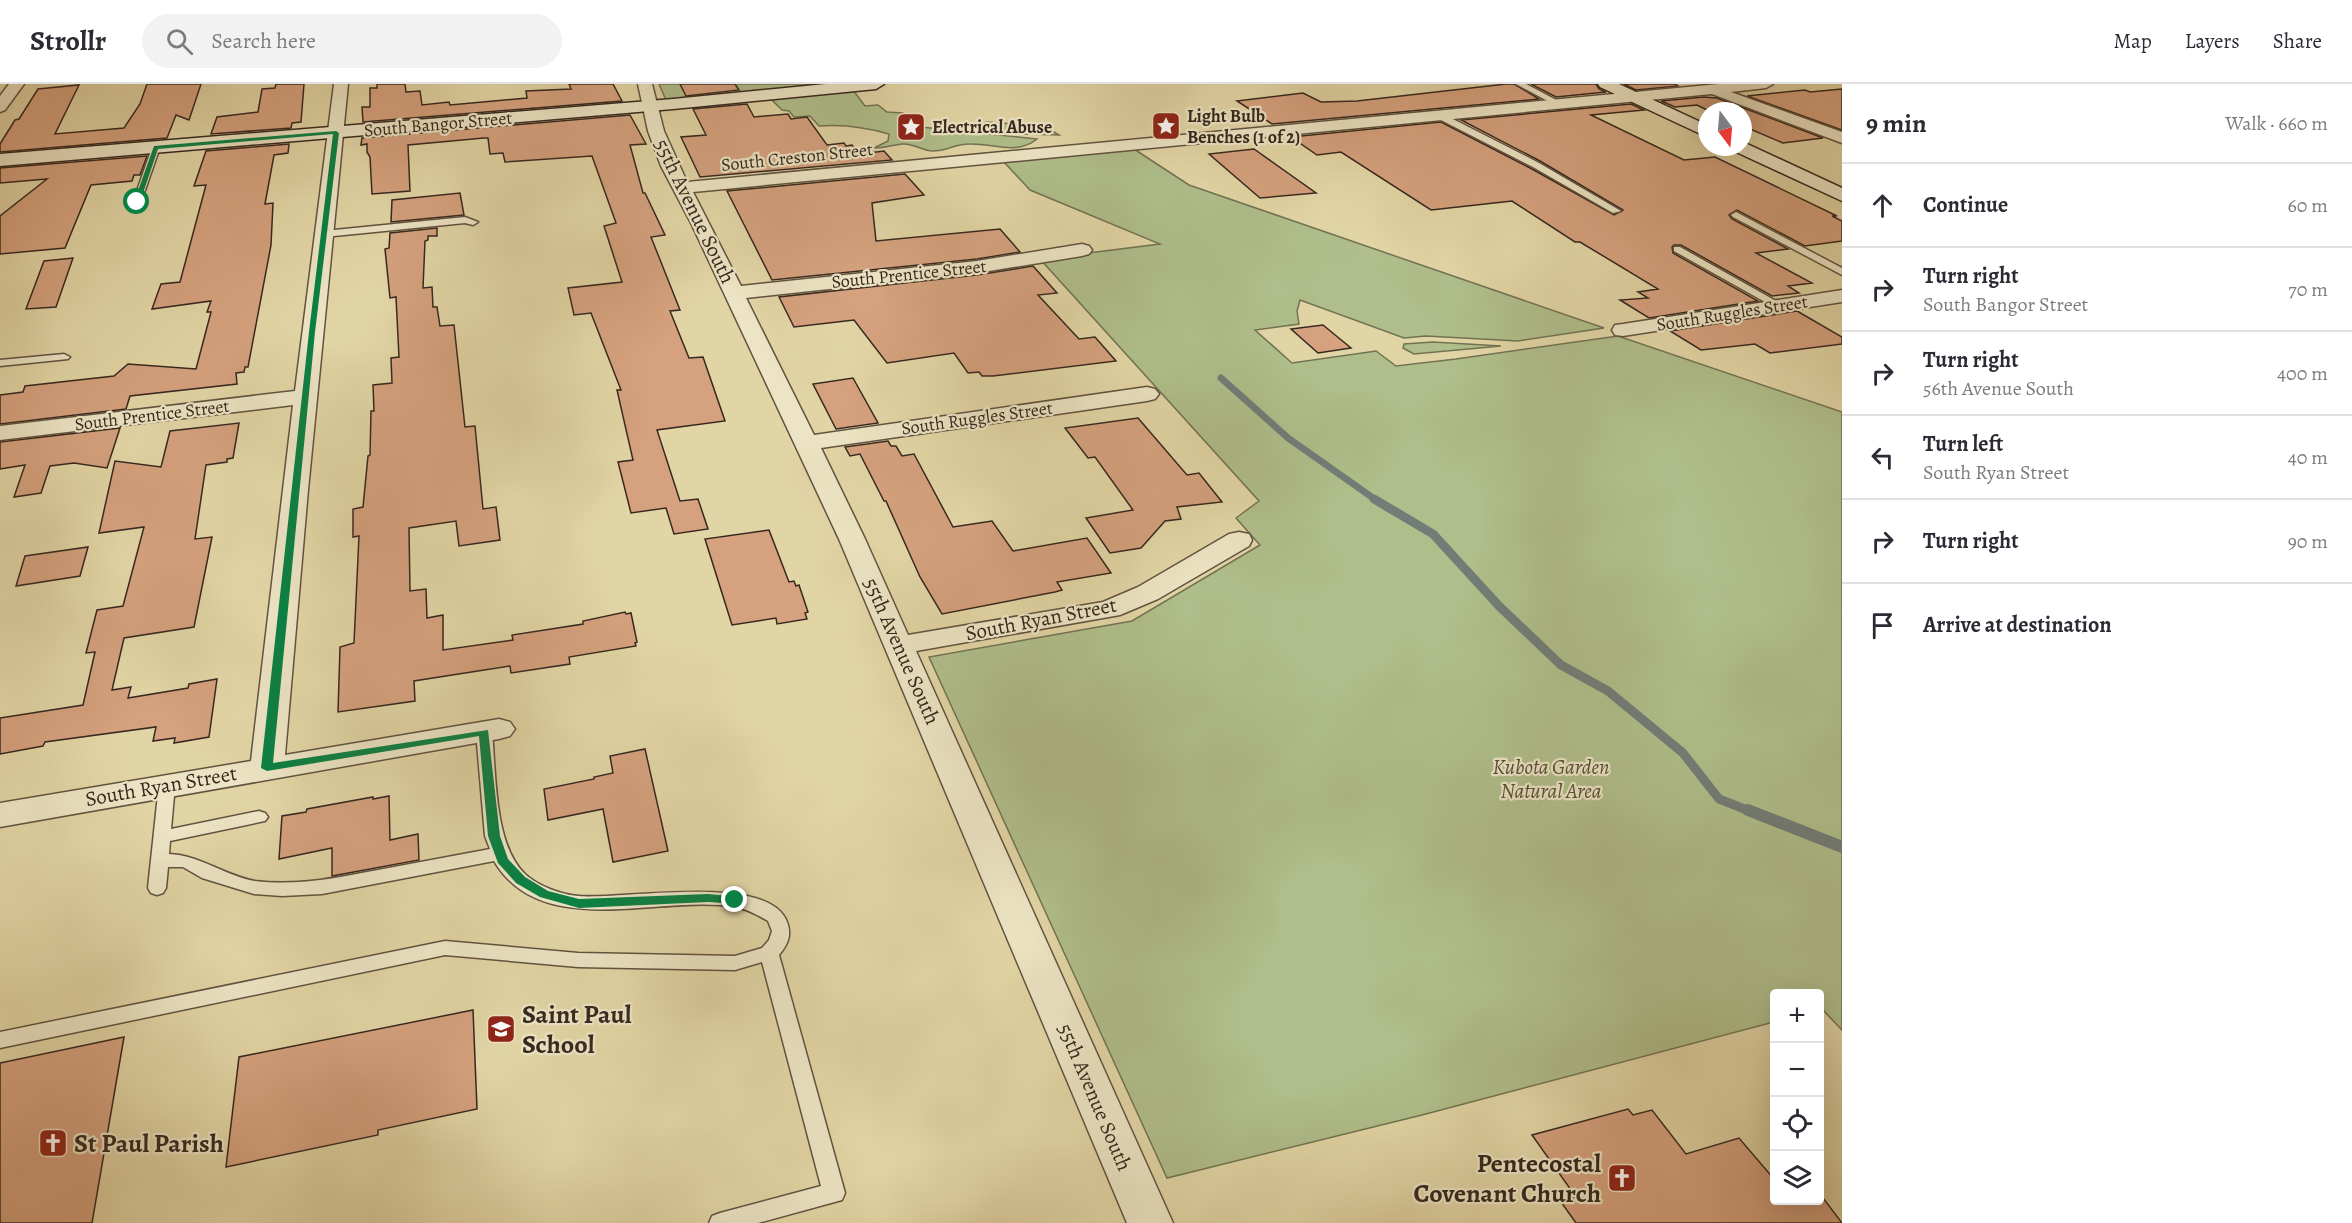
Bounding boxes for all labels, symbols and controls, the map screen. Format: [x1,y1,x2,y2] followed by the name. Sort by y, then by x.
[142,14,562,68] search box
[30,22,106,60] text: Strollr
[163,25,196,58] icon: search
[211,26,316,56] text: Search here
[2113,27,2152,55] text: Map
[2185,27,2240,55] text: Layers
[2273,27,2322,55] text: Share
[1698,102,1752,156] north arrow
[1187,104,1300,149] place label: Light Bulb Benches (1 of 2)
[363,106,513,142] street label: South Bangor Street
[1866,106,1927,141] text: 9 min
[1150,110,1182,142] place icon: Light Bulb Benches (1 of 2)
[2225,110,2328,137] text: Walk · 660 m
[895,111,927,143] place icon: Electrical Abuse
[932,115,1052,139] place label: Electrical Abuse
[648,134,742,288] street label: 55th Avenue South
[720,137,874,177] street label: South Creston Street
[123,188,149,214] route start
[1866,189,1899,222] icon: ahead
[1923,190,2008,220] text: Continue
[2288,192,2328,219] text: 60 m
[830,254,988,294] street label: South Prentice Street
[1923,261,2019,291] text: Turn right
[1866,273,1899,306] icon: right
[2288,276,2328,303] text: 70 m
[1655,289,1809,337] street label: South Ruggles Street
[1923,291,2088,318] text: South Bangor Street
[1923,345,2019,375] text: Turn right
[1866,357,1899,390] icon: right
[2277,360,2328,387] text: 400 m
[1923,375,2074,402] text: 56th Avenue South
[73,394,231,436] street label: South Prentice Street
[900,395,1054,441] street label: South Ruggles Street
[1923,429,2003,459] text: Turn left
[1866,441,1899,474] icon: left
[2288,444,2328,471] text: 40 m
[1923,459,2069,486] text: South Ryan Street
[1866,525,1899,558] icon: right
[1923,526,2019,556] text: Turn right
[2288,528,2328,555] text: 90 m
[857,573,947,729] street label: 55th Avenue South
[963,591,1119,647] street label: South Ryan Street
[1866,609,1899,642] icon: arrive
[1923,610,2112,640] text: Arrive at destination
[1493,753,1609,805] park label: Kubota Garden Natural Area
[83,759,239,813] street label: South Ryan Street
[721,886,747,912] route end
[1770,989,1824,1205] map controls
[1770,989,1824,1043] button: +
[522,997,632,1062] place label: Saint Paul School
[485,1013,517,1045] school or university icon: Saint Paul School
[1051,1019,1139,1175] street label: 55th Avenue South
[1770,1043,1824,1097] button: −
[1770,1097,1824,1151] button: locate
[74,1126,224,1161] place label: St Paul Parish
[37,1127,69,1159] church icon: St Paul Parish
[1414,1146,1601,1211] place label: Pentecostal Covenant Church
[1770,1151,1824,1205] button: layers
[1606,1162,1638,1194] church icon: Pentecostal Covenant Church

